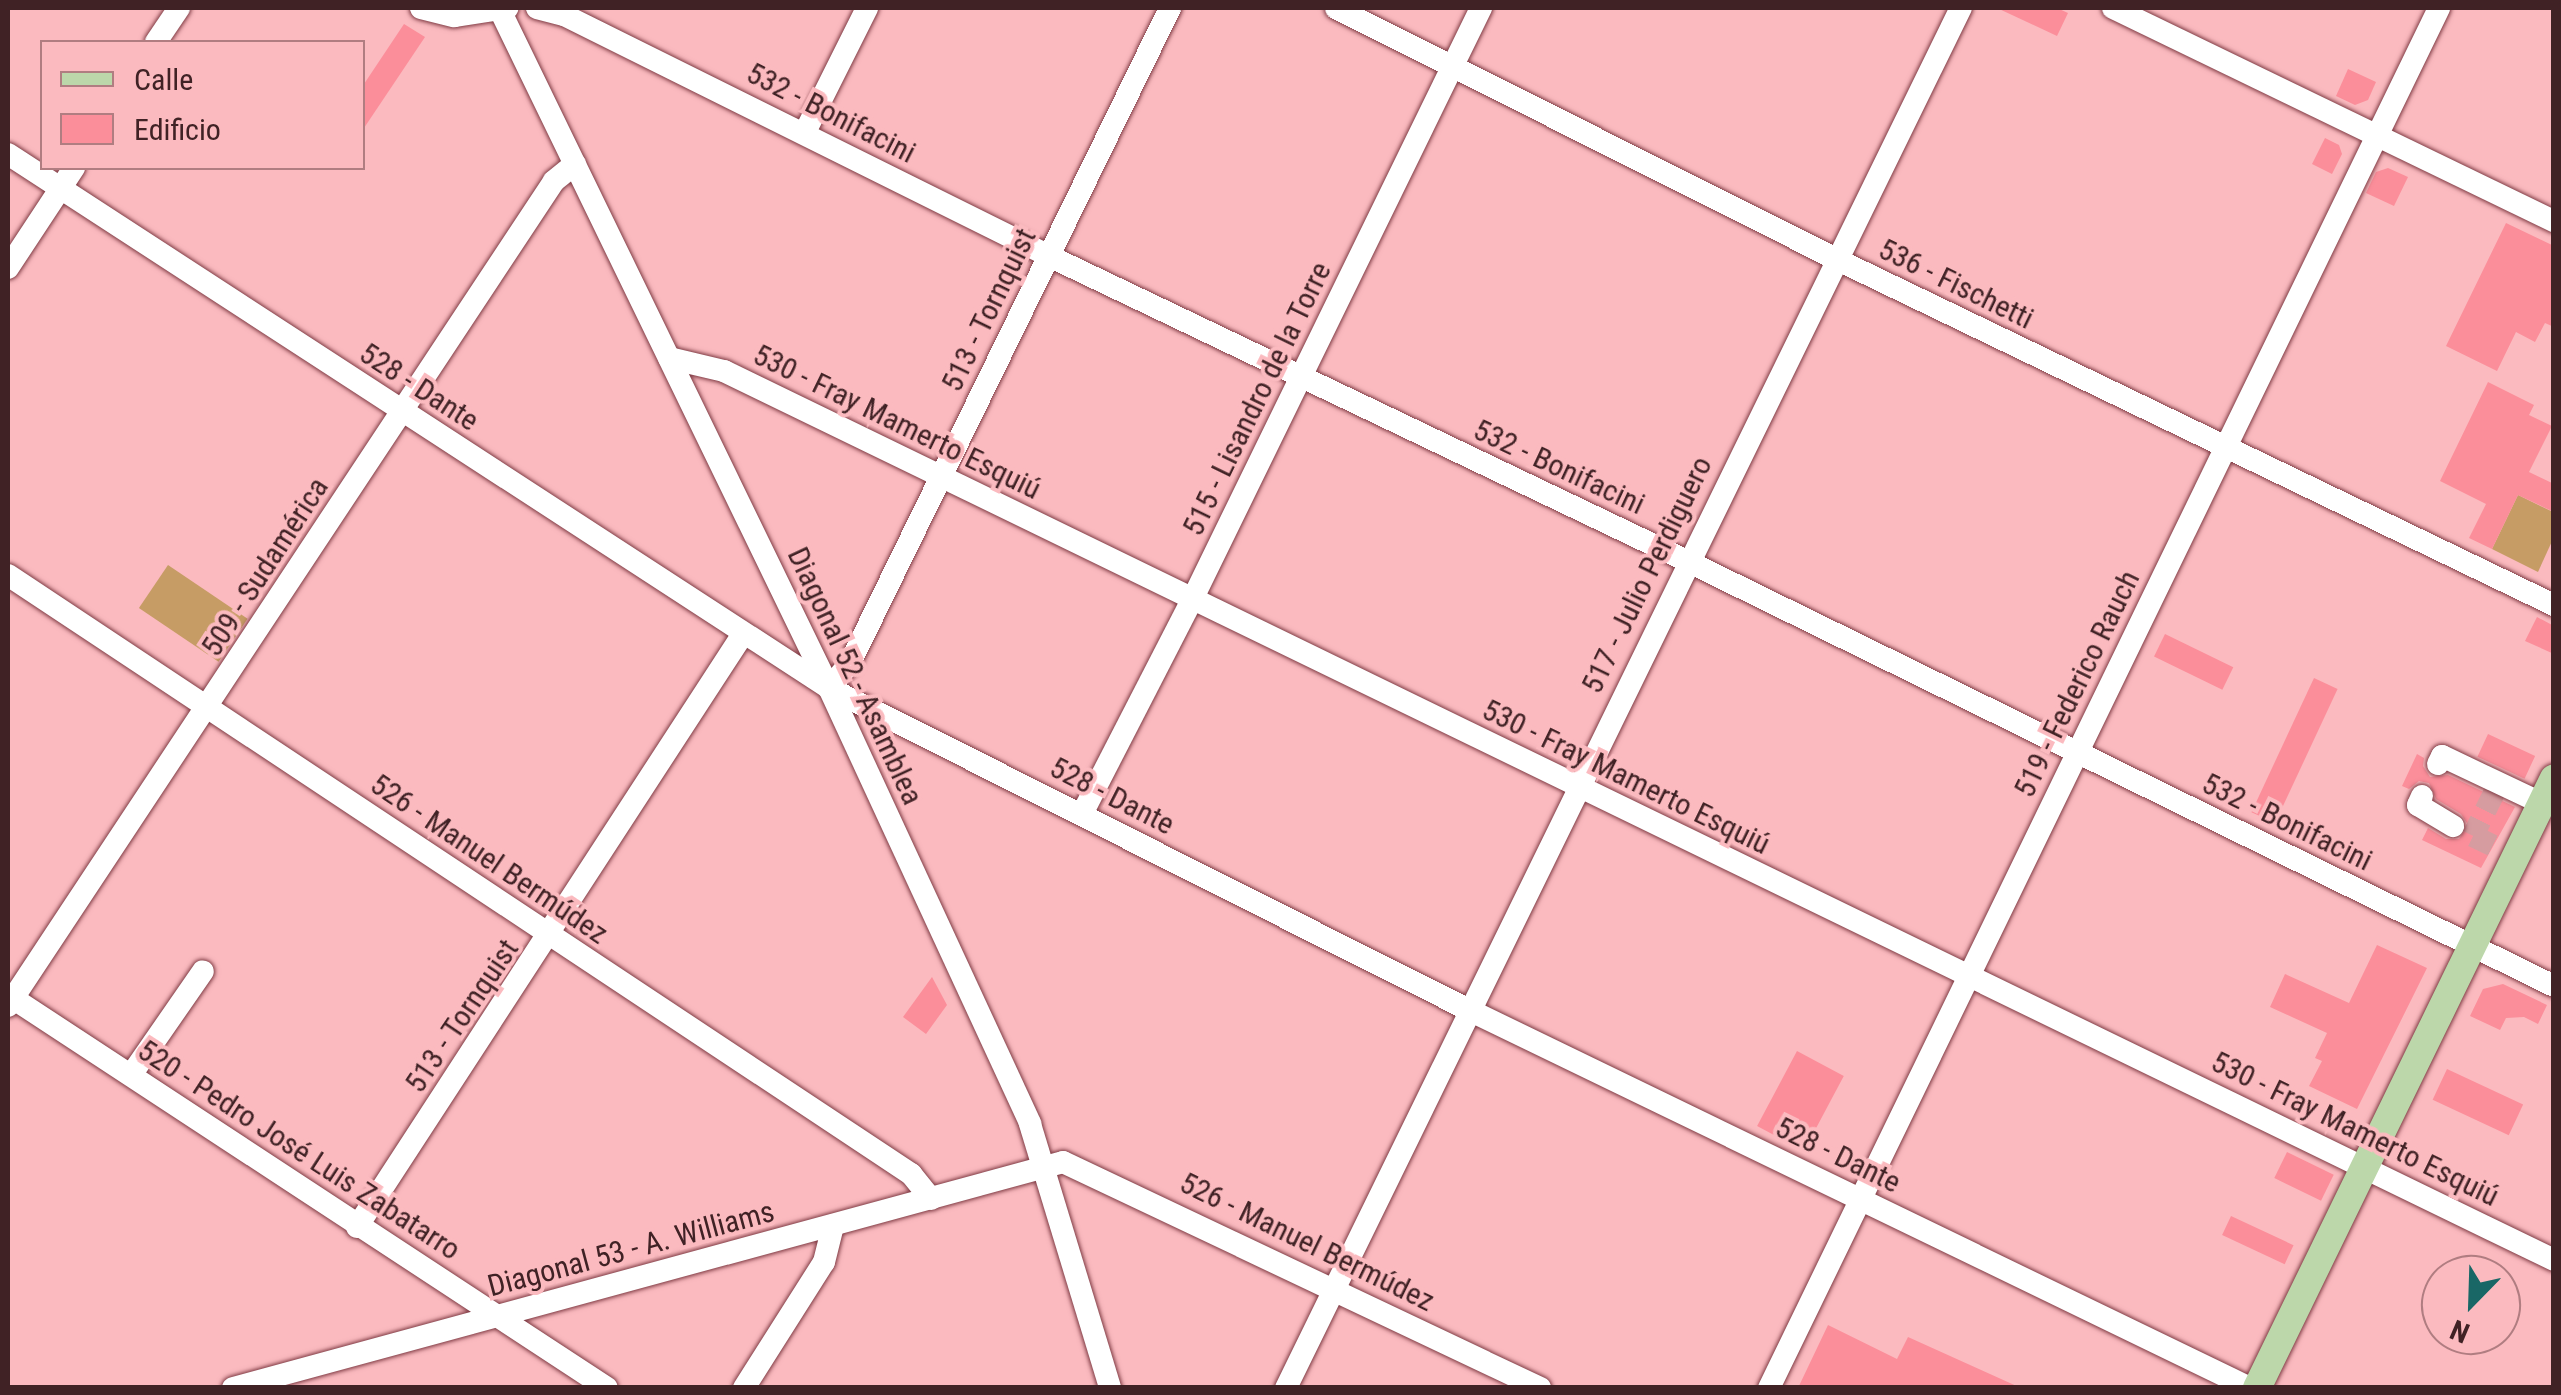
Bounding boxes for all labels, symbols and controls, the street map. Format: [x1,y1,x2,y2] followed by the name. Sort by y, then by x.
[40,40,365,170] legend
[741,55,921,171] street label: 532 - Bonifacini
[134,62,193,97] text: Calle
[134,112,221,147] text: Edificio
[934,222,1044,398] street label: 513 - Tornquist
[1873,231,2039,337] street label: 536 - Fischetti
[1175,256,1339,542] street label: 515 - Lisandro de la Torre
[353,335,485,439] street label: 528 - Dante
[747,337,1047,507] street label: 530 - Fray Mamerto Esquiú
[1468,412,1650,522] street label: 532 - Bonifacini
[1574,451,1720,699] street label: 517 - Julio Perdiguero
[194,471,336,663] street label: 509 - Sudamérica
[780,542,930,810] street label: Diagonal 52 - Asamblea
[2007,565,2147,803] street label: 519 - Federico Rauch
[1476,692,1776,862] street label: 530 - Fray Mamerto Esquiú
[1044,749,1180,843] street label: 528 - Dante
[2196,765,2378,879] street label: 532 - Bonifacini
[364,766,614,952] street label: 526 - Manuel Bermúdez
[397,932,527,1100] street label: 513 - Tornquist
[131,1032,467,1268] street label: 520 - Pedro José Luis Zabatarro
[2205,1044,2505,1214] street label: 530 - Fray Mamerto Esquiú
[1770,1109,1906,1201] street label: 528 - Dante
[1174,1165,1440,1319] street label: 526 - Manuel Bermúdez
[484,1193,778,1305] street label: Diagonal 53 - A. Williams
[2421,1255,2521,1355] north arrow
[2446,1313,2474,1350] text: N

